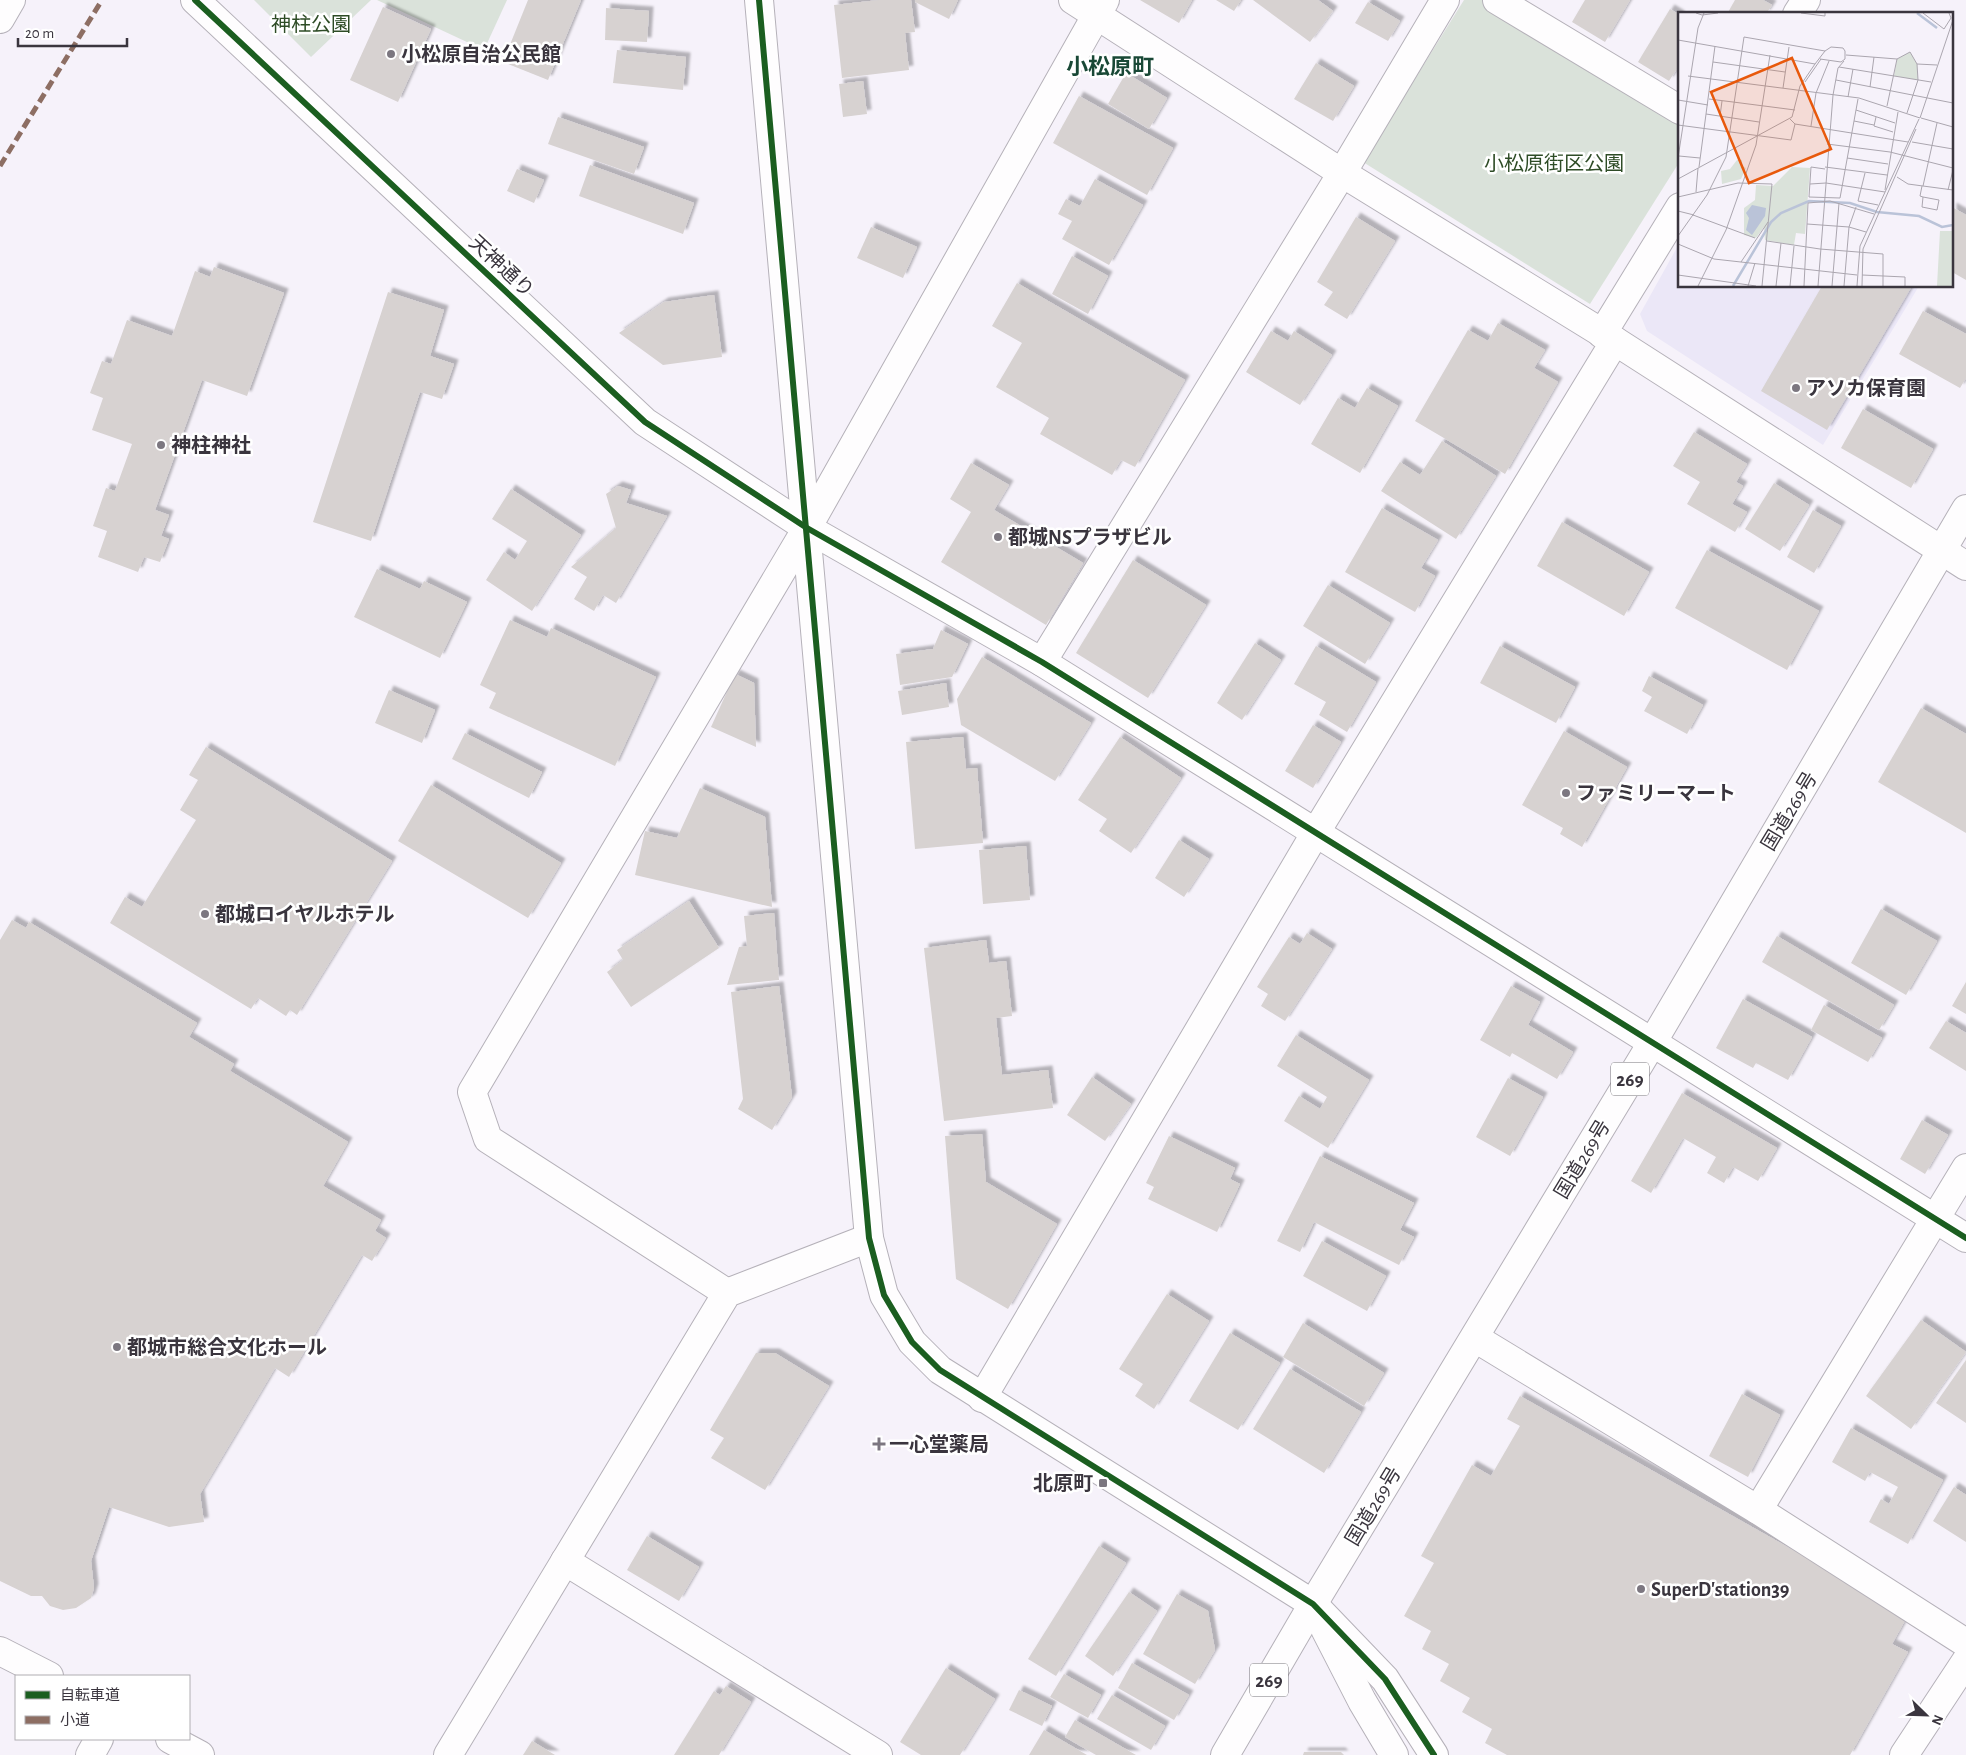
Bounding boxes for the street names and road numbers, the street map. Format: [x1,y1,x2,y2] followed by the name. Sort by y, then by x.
[465,231,538,301] street label: 天神通り
[1758,768,1821,854] street label: 国道269号
[1611,1062,1649,1096] road number: 269
[1551,1116,1614,1202] street label: 国道269号
[1342,1463,1405,1549] street label: 国道269号
[1250,1664,1288,1696] road number: 269

